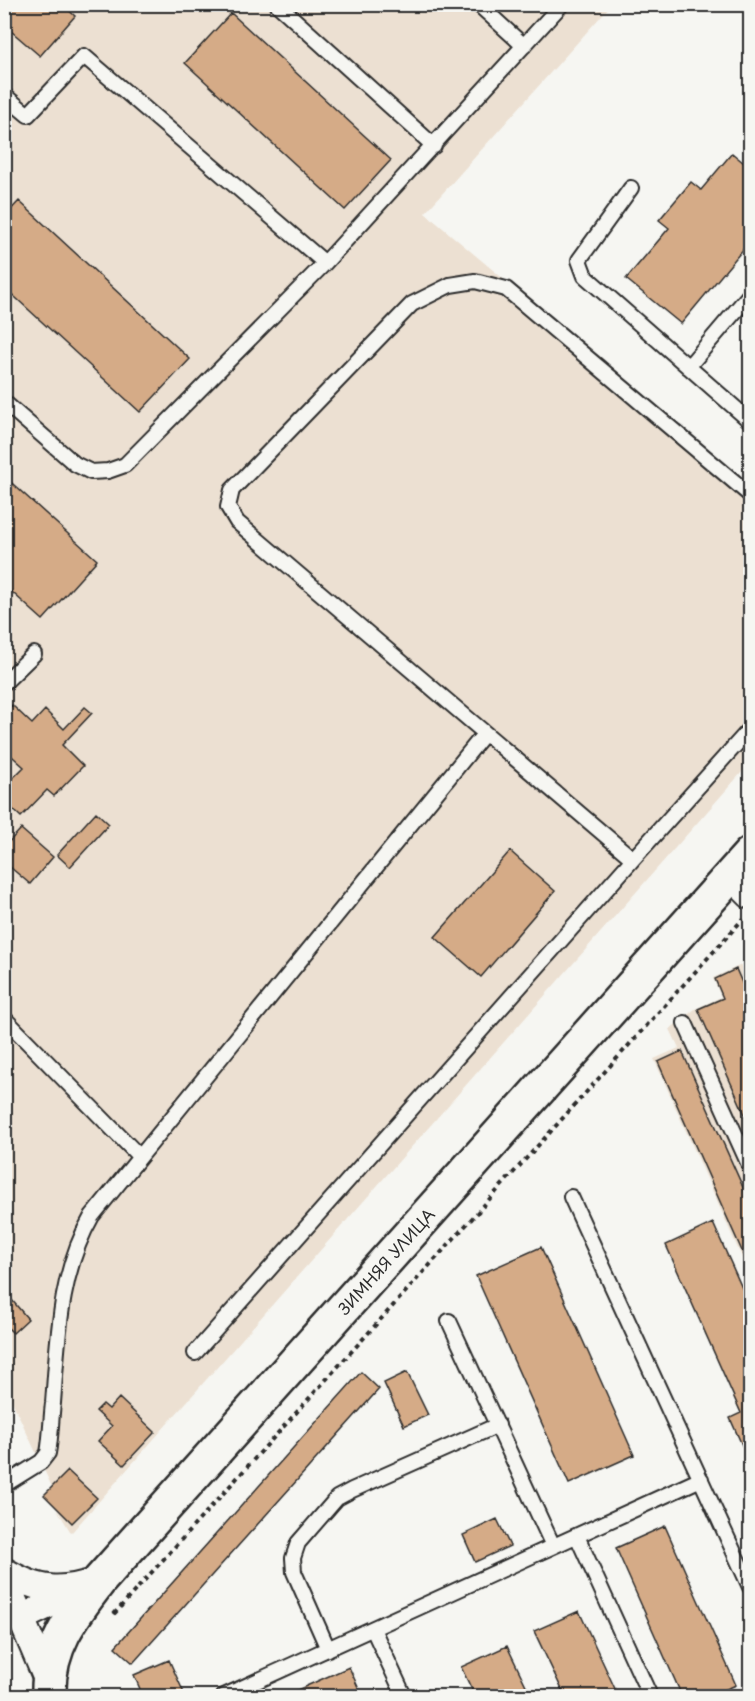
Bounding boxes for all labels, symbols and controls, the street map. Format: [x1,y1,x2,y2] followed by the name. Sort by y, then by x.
[331,1203,440,1320] street label: ЗИМНЯЯ УЛИЦА

